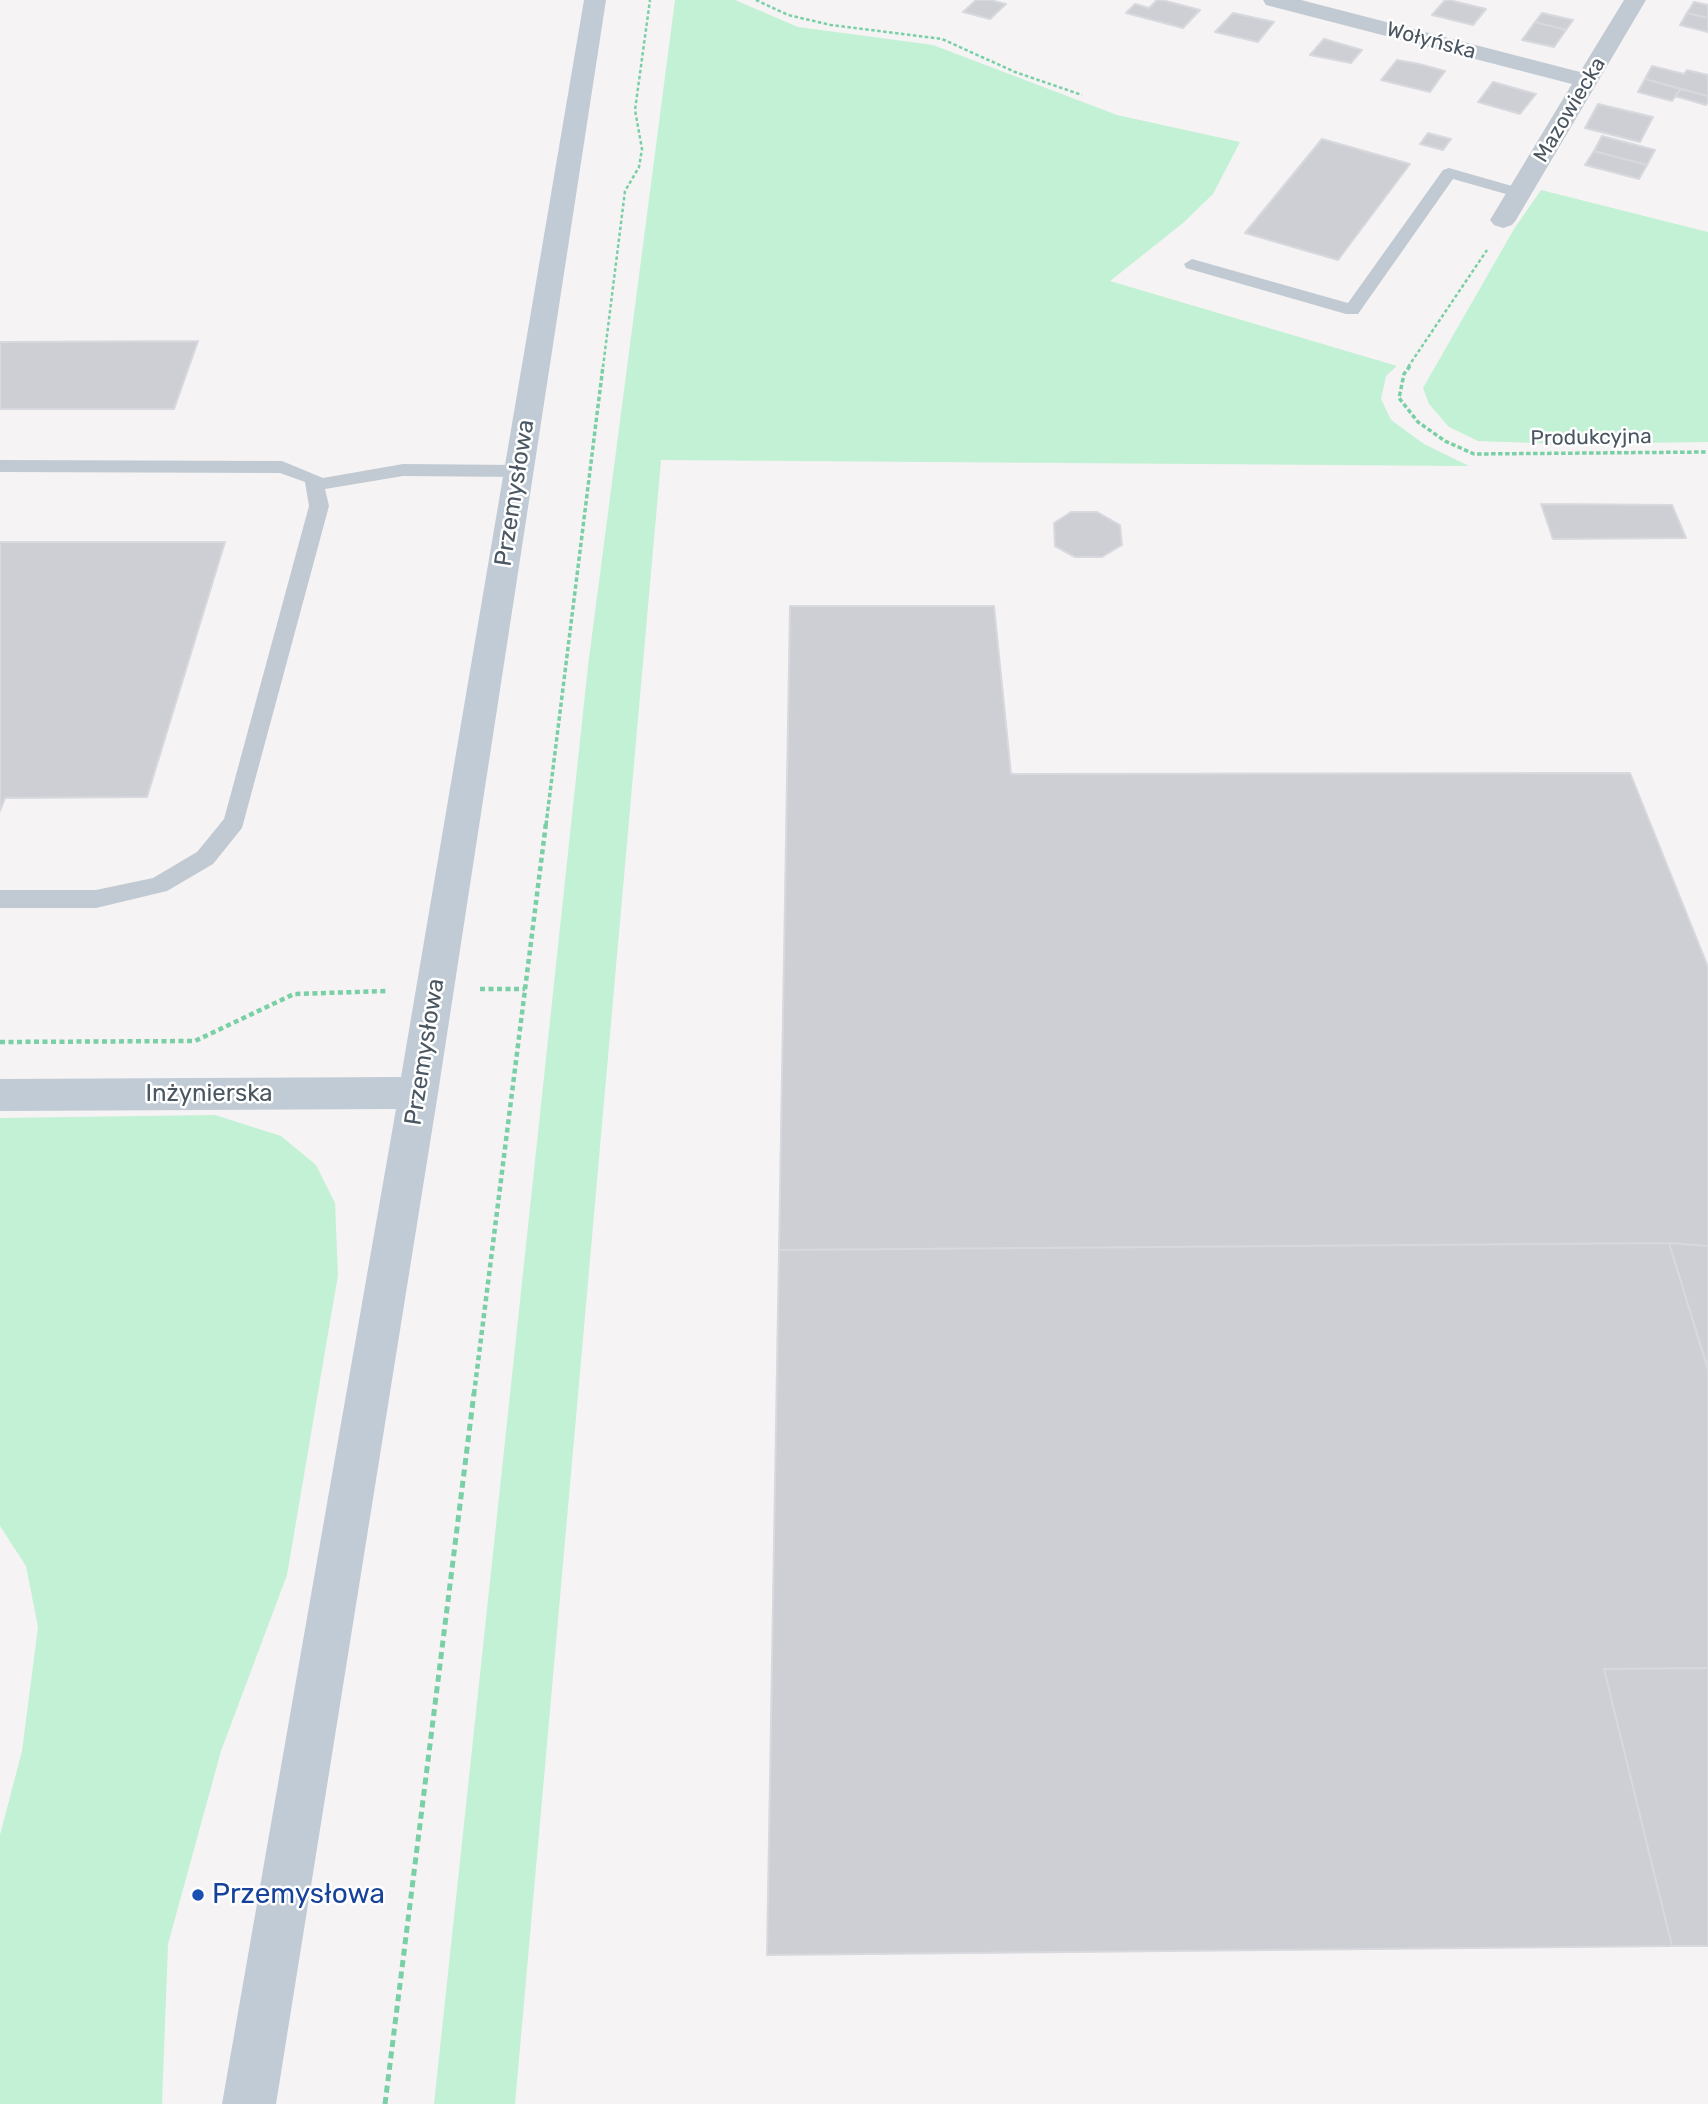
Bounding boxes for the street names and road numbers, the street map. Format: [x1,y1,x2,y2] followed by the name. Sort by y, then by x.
[1384,17,1478,65] street label: Wołyńska
[1529,53,1611,167] street label: Mazowiecka
[489,418,541,568] street label: Przemysłowa
[1530,424,1652,452] street label: Produkcyjna
[399,977,451,1127] street label: Przemysłowa
[145,1080,273,1108] street label: Inżynierska

